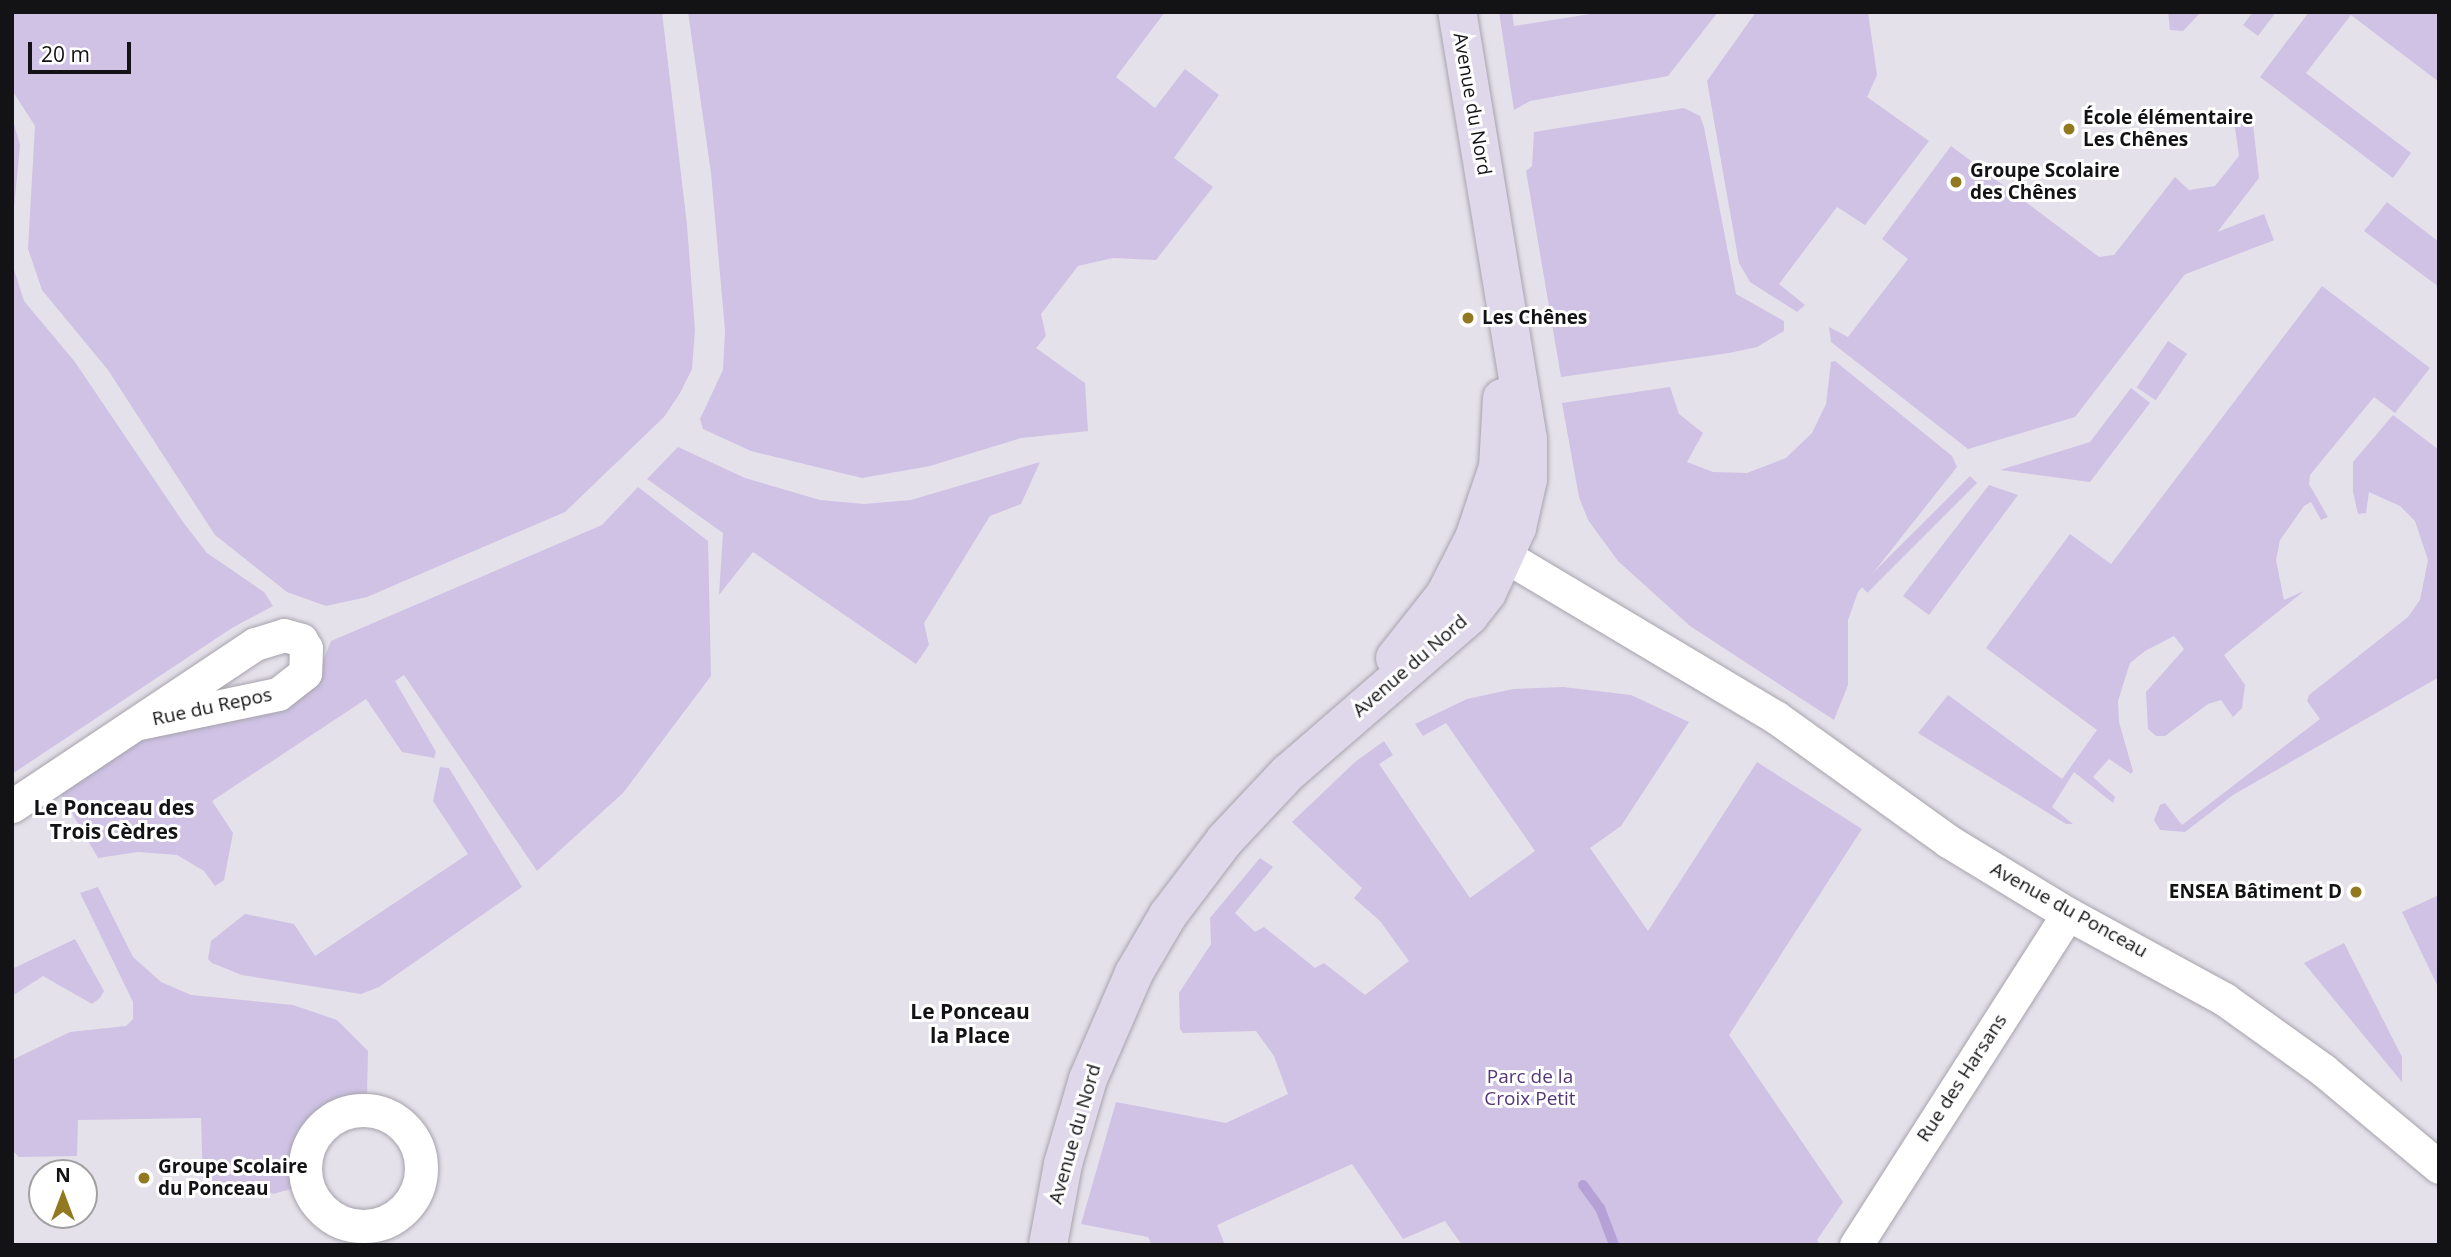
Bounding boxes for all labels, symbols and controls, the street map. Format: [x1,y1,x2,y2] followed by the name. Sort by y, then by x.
[32,28,135,72] scale bar
[1448,31,1496,177] street label: Avenue du Nord
[41,40,90,68] text: 20 m
[2083,107,2253,151] place label: École élémentaire Les Chênes
[2061,121,2077,137] marker: École élémentaire Les Chênes
[1970,160,2120,204] place label: Groupe Scolaire des Chênes
[1948,174,1964,190] marker: Groupe Scolaire des Chênes
[1482,307,1587,329] place label: Les Chênes
[1460,310,1476,326] marker: Les Chênes
[1348,610,1472,722] street label: Avenue du Nord
[150,683,274,731] street label: Rue du Repos
[34,794,194,844] district label: Le Ponceau des Trois Cèdres
[1987,857,2151,963] street label: Avenue du Ponceau
[2169,881,2342,903] place label: ENSEA Bâtiment D
[2348,884,2364,900] marker: ENSEA Bâtiment D
[910,998,1030,1048] district label: Le Ponceau la Place
[1912,1010,2012,1146] street label: Rue des Harsans
[1044,1061,1106,1207] street label: Avenue du Nord
[1484,1066,1576,1110] park label: Parc de la Croix Petit
[158,1156,308,1200] place label: Groupe Scolaire du Ponceau
[28,1159,98,1229] north arrow
[55,1162,71,1188] text: N
[136,1170,152,1186] marker: Groupe Scolaire du Ponceau

